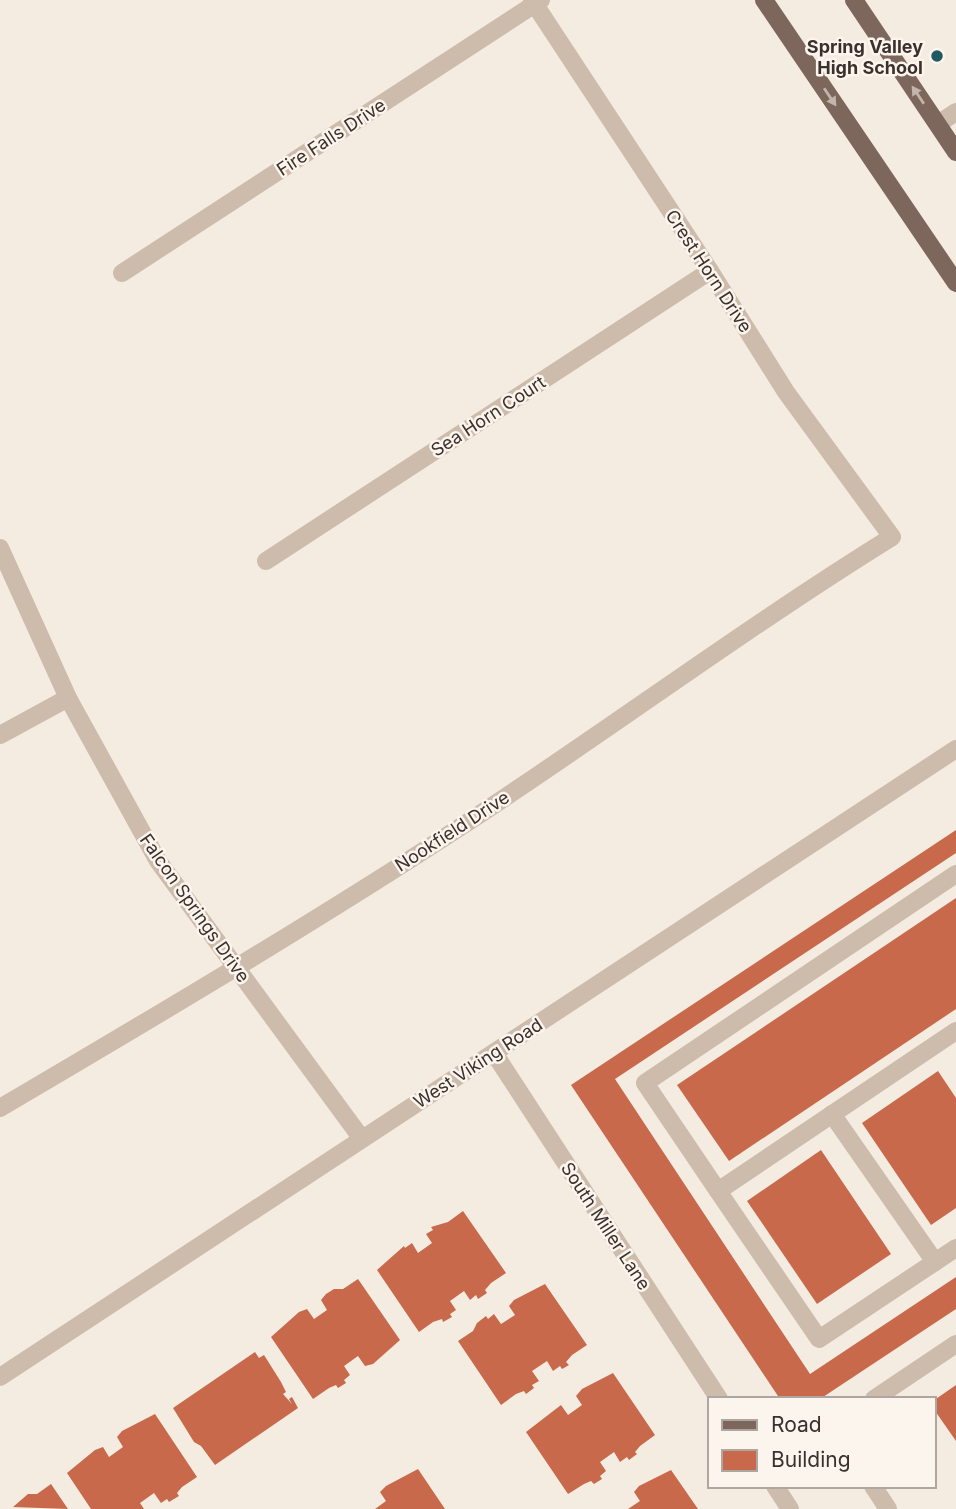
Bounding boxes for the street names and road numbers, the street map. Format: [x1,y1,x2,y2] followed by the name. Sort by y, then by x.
[273,94,389,180] street label: Fire Falls Drive
[661,206,757,336] street label: Crest Horn Drive
[427,371,549,461] street label: Sea Horn Court
[391,786,513,876] street label: Nookfield Drive
[136,830,254,986] street label: Falcon Springs Drive
[410,1014,546,1112] street label: West Viking Road
[557,1158,655,1294] street label: South Miller Lane

